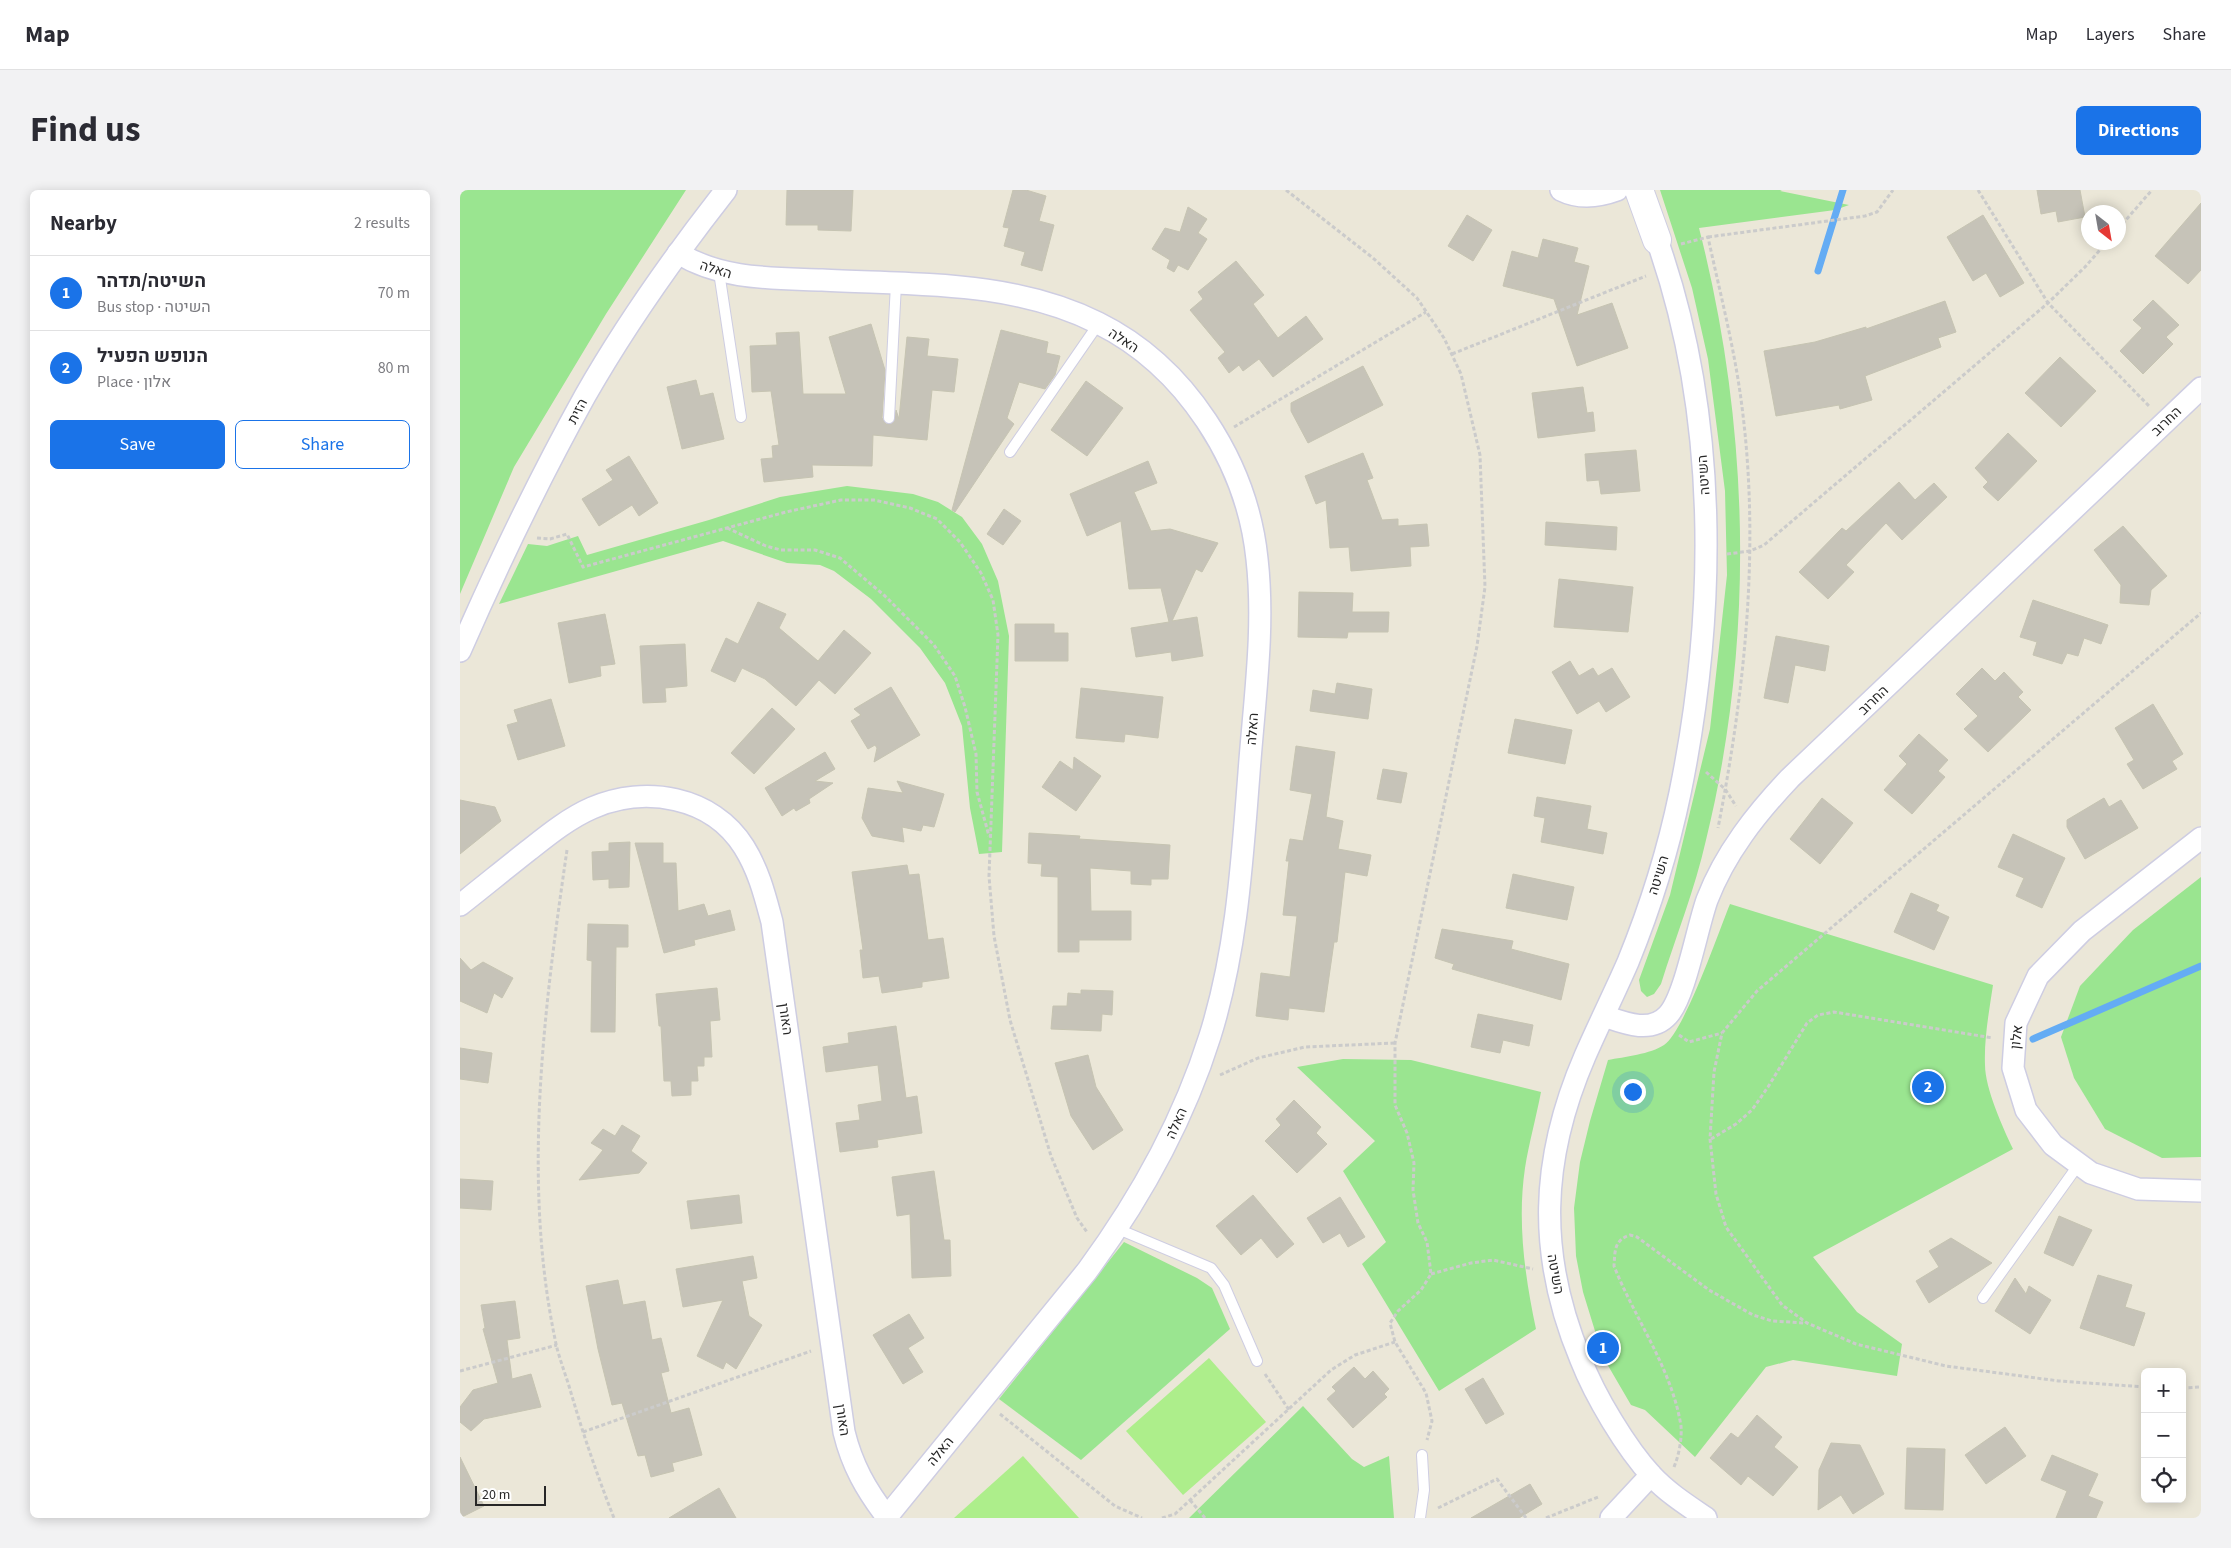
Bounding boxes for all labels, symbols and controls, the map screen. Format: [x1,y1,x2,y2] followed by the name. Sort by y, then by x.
[25,17,70,52] text: Map
[2026,22,2058,47] text: Map
[2086,22,2135,47] text: Layers
[2163,22,2206,47] text: Share
[30,105,140,155] text: Find us
[2076,106,2201,155] button: Directions
[2081,205,2126,250] north arrow
[50,208,117,238] text: Nearby
[354,212,410,234] text: 2 results
[697,256,734,284] street label: האלה
[97,268,206,295] text: השיטה/תדהר
[62,282,70,304] text: 1
[378,282,410,304] text: 70 m
[97,296,211,318] text: Bus stop · השיטה
[1104,324,1143,358] street label: האלה
[97,343,208,370] text: הנופש הפעיל
[62,357,70,379] text: 2
[378,357,410,379] text: 80 m
[97,371,171,393] text: Place · אלון
[563,395,593,428] street label: הזית
[2147,402,2186,441] street label: החרוב
[50,420,225,469] button: Save
[235,420,410,469] button: Share
[1693,454,1715,496] street label: השיטה
[1854,681,1893,720] street label: החרוב
[1242,712,1264,746] street label: האלה
[1643,853,1674,898] street label: השיטה
[773,1002,797,1036] street label: האורן
[2006,1024,2028,1050] street label: אלון
[1912,1068,1944,1106] pin: 2
[1620,1079,1646,1105] your location
[1161,1104,1193,1142] street label: האלה
[1542,1253,1568,1296] street label: השיטה
[1587,1329,1619,1367] pin: 1
[2141,1368,2186,1503] map controls
[2141,1368,2186,1413] button: +
[830,1403,854,1438] street label: האורן
[2141,1413,2186,1458] button: −
[923,1433,959,1471] street label: האלה
[2141,1458,2186,1503] button: locate
[475,1483,546,1506] scale bar
[482,1485,510,1505] text: 20 m

